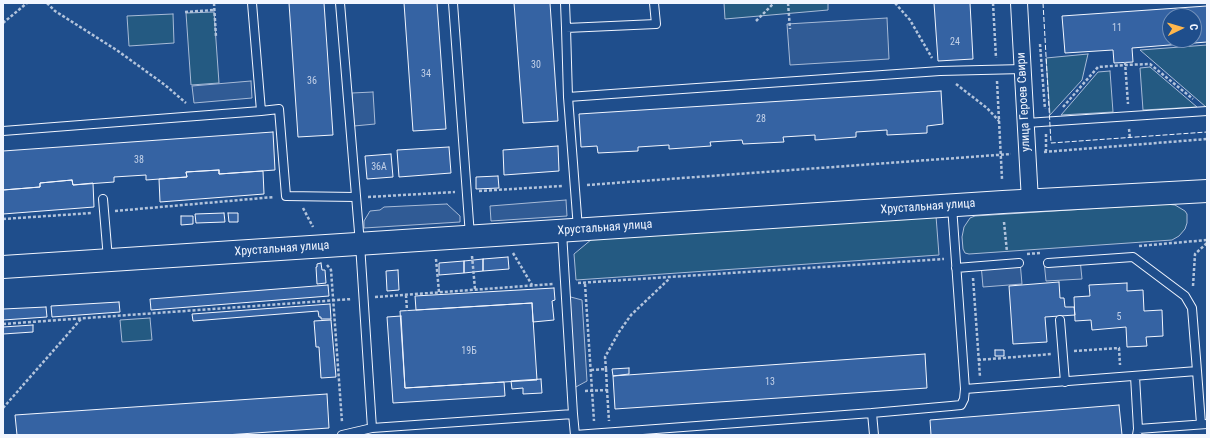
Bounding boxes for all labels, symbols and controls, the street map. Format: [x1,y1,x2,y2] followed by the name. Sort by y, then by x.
[1162,8,1202,48] north arrow
[1112,22,1122,34] house number: 11
[1187,23,1200,31] text: С
[950,36,960,48] house number: 24
[1014,52,1034,152] street label: улица Героев Свири
[531,59,541,71] house number: 30
[421,68,431,80] house number: 34
[307,75,317,87] house number: 36
[756,113,766,125] house number: 28
[134,154,144,166] house number: 38
[371,161,387,173] house number: 36А
[880,197,976,217] street label: Хрустальная улица
[557,218,653,238] street label: Хрустальная улица
[234,239,330,259] street label: Хрустальная улица
[1117,311,1121,323] house number: 5
[461,345,477,357] house number: 19Б
[765,376,775,388] house number: 13

